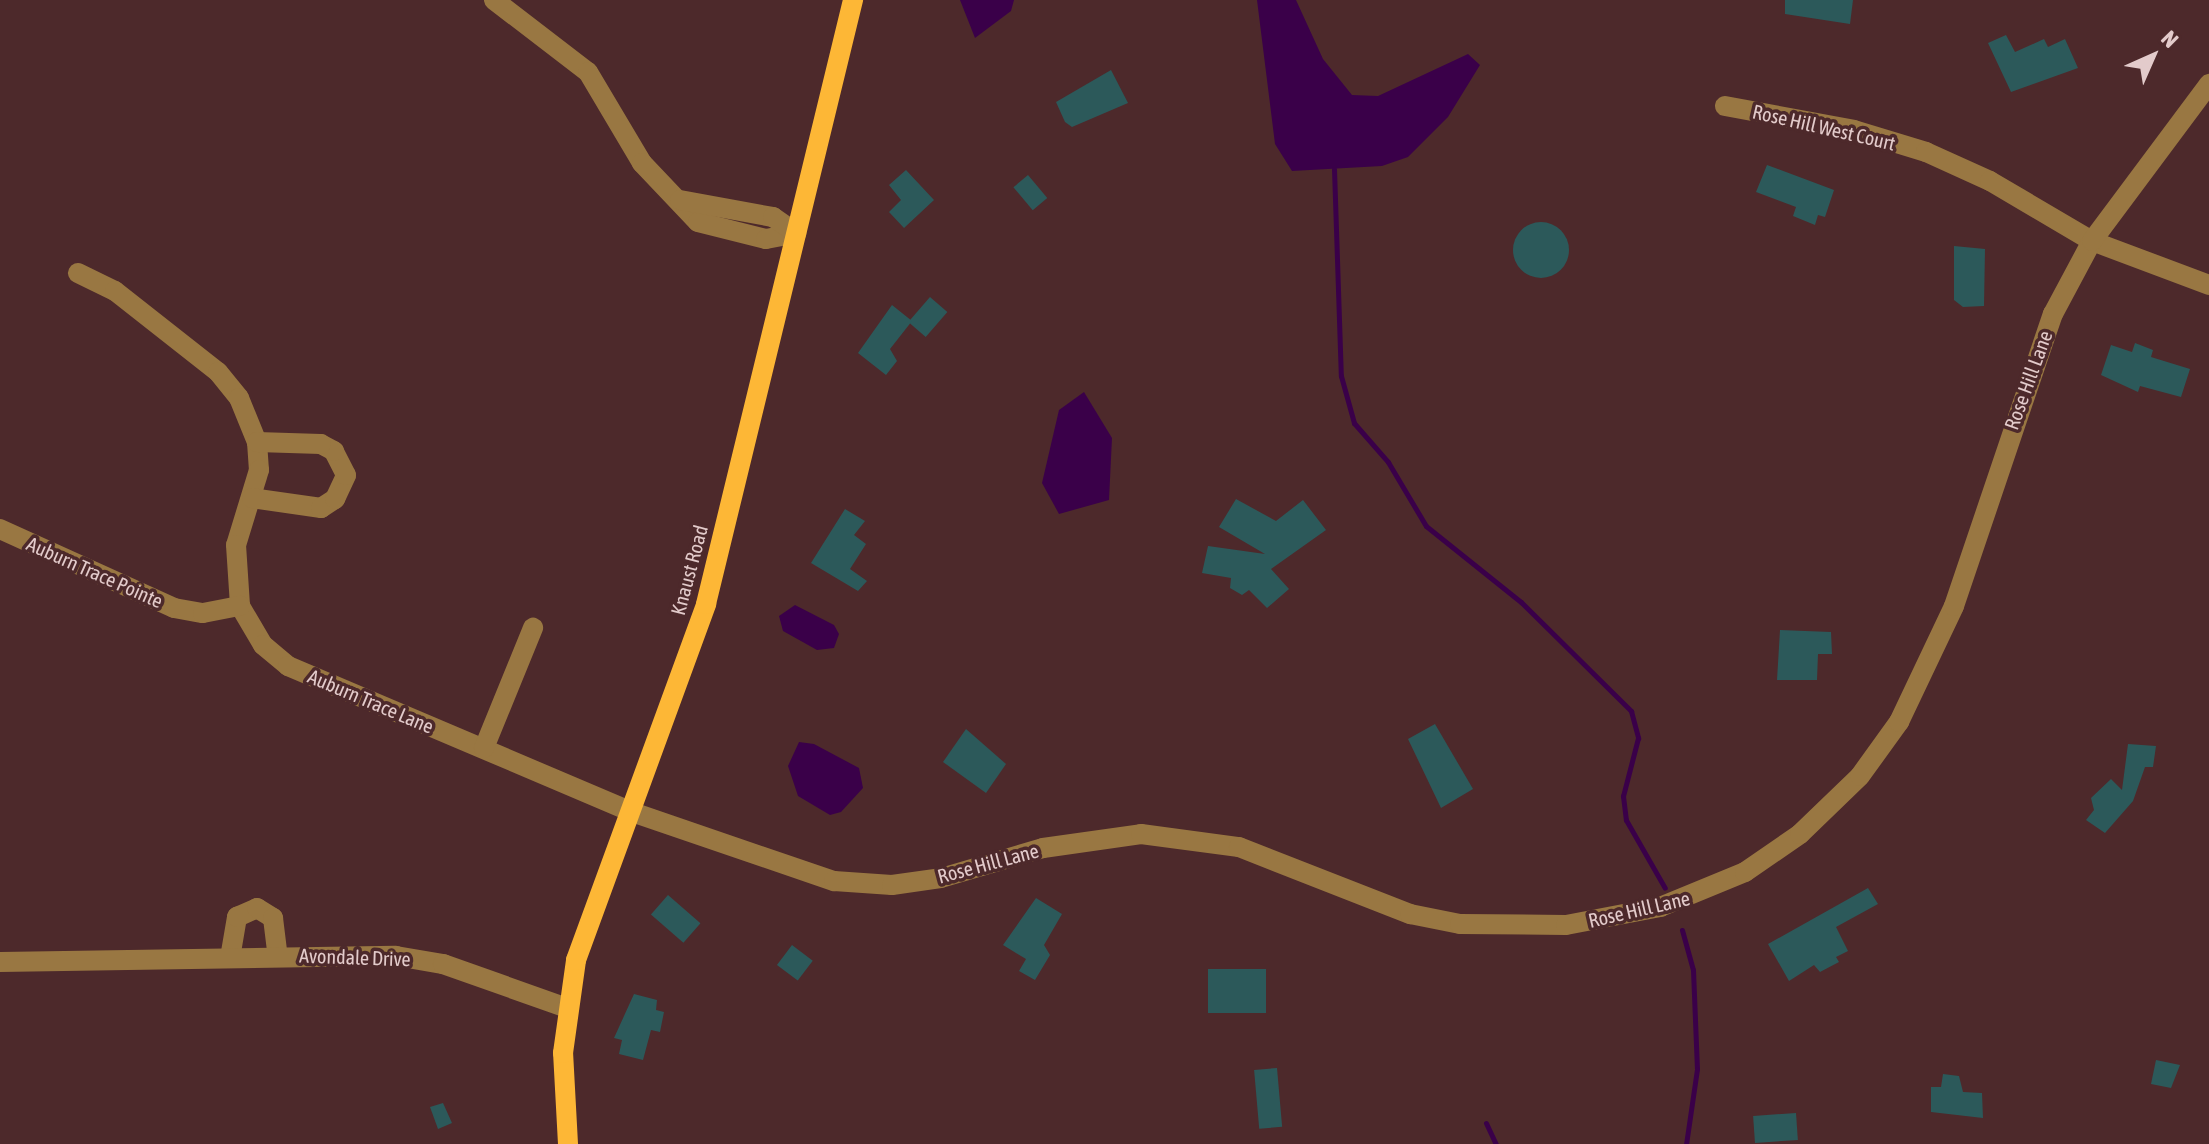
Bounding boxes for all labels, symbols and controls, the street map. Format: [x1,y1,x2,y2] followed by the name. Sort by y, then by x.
[2113,16,2193,96] north arrow
[2156,25,2184,53] text: N
[1750,99,1898,155] street label: Rose Hill West Court
[1999,327,2057,433] street label: Rose Hill Lane
[665,522,713,618] street label: Knaust Road
[23,531,167,613] street label: Auburn Trace Pointe
[304,664,438,738] street label: Auburn Trace Lane
[935,838,1041,888] street label: Rose Hill Lane
[1586,886,1692,932] street label: Rose Hill Lane
[299,943,411,971] street label: Avondale Drive

